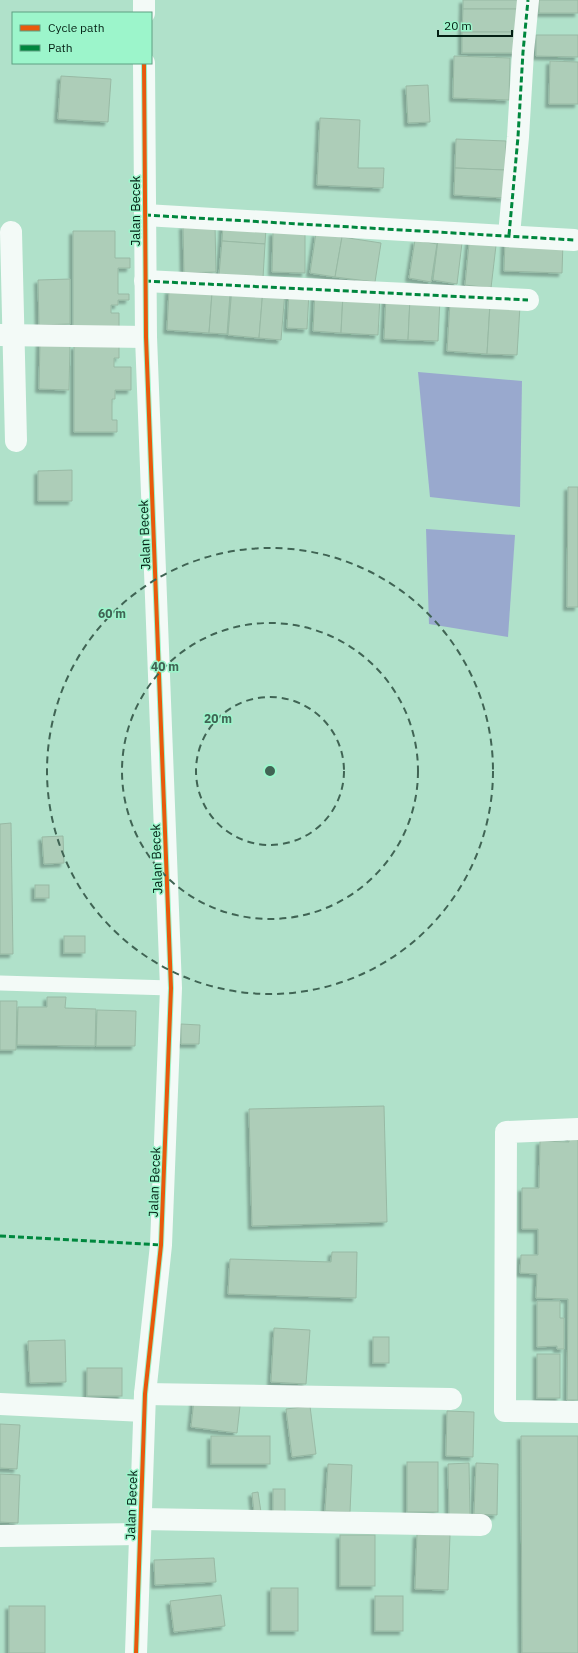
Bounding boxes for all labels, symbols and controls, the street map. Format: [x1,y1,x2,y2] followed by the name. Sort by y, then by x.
[12,12,152,64] legend
[438,12,512,38] scale bar
[444,18,472,33] text: 20 m
[48,20,105,35] text: Cycle path
[48,40,73,55] text: Path
[127,176,144,246] street label: Jalan Becek
[135,499,154,571] street label: Jalan Becek
[98,606,126,621] text: 60 m
[151,659,179,674] text: 40 m
[204,711,232,726] text: 20 m
[263,764,277,778] centre of rings
[147,823,166,895] street label: Jalan Becek
[145,1146,164,1218] street label: Jalan Becek
[122,1469,141,1541] street label: Jalan Becek

